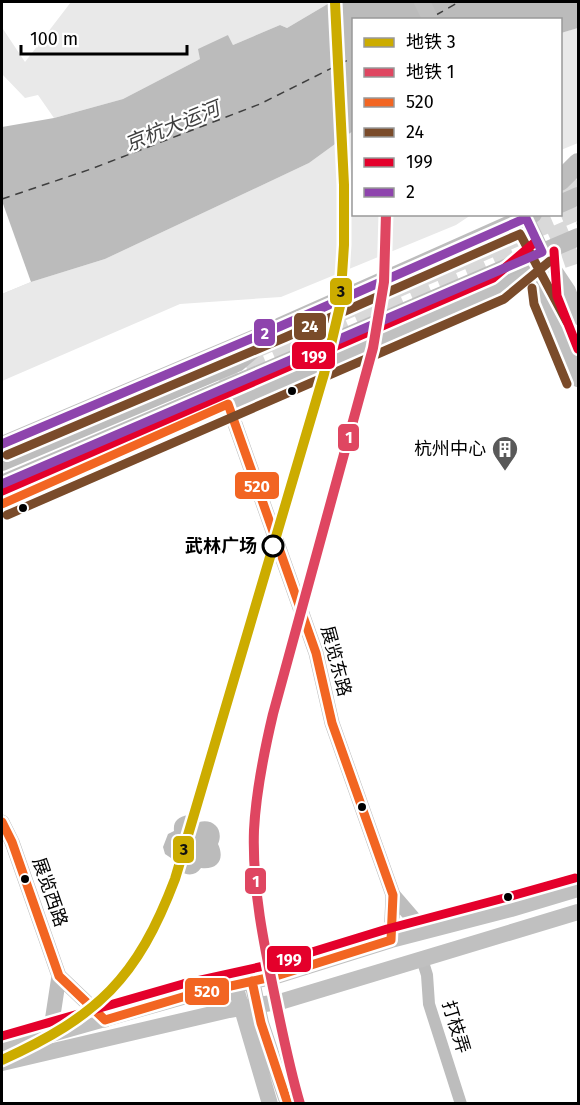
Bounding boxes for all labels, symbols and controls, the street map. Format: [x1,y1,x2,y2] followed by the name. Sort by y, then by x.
[21,18,188,56] scale bar
[352,18,562,216] legend
[30,28,78,50] text: 100 m
[406,31,456,53] text: 地铁 3
[406,61,455,83] text: 地铁 1
[406,91,434,113] text: 520
[121,95,227,156] water label: 京杭大运河
[406,121,424,143] text: 24
[406,151,433,173] text: 199
[406,181,415,203] text: 2
[329,277,353,306] line badge: 3
[336,282,345,301] text: 3
[293,312,327,341] line badge: 24
[302,317,318,336] text: 24
[253,318,276,347] line badge: 2
[261,324,269,343] text: 2
[291,341,336,370] line badge: 199
[301,347,327,366] text: 199
[286,385,298,397] unlabelled marker
[337,423,360,452] line badge: 1
[345,428,353,447] text: 1
[490,434,520,472] building icon: 杭州中心
[414,438,486,460] place label: 杭州中心
[234,471,280,500] line badge: 520
[244,477,270,496] text: 520
[17,502,29,514] unlabelled marker
[185,535,257,557] place label: 武林广场
[262,535,284,557] marker: 武林广场
[316,623,356,699] street label: 展览东路
[356,801,368,813] unlabelled marker
[172,835,195,864] line badge: 3
[179,840,188,859] text: 3
[28,854,72,930] street label: 展览西路
[244,867,267,895] line badge: 1
[252,872,260,891] text: 1
[19,873,31,885] unlabelled marker
[502,891,514,903] unlabelled marker
[266,945,312,973] line badge: 199
[276,950,302,969] text: 199
[184,977,230,1006] line badge: 520
[194,982,220,1001] text: 520
[438,998,474,1056] street label: 打枝弄

